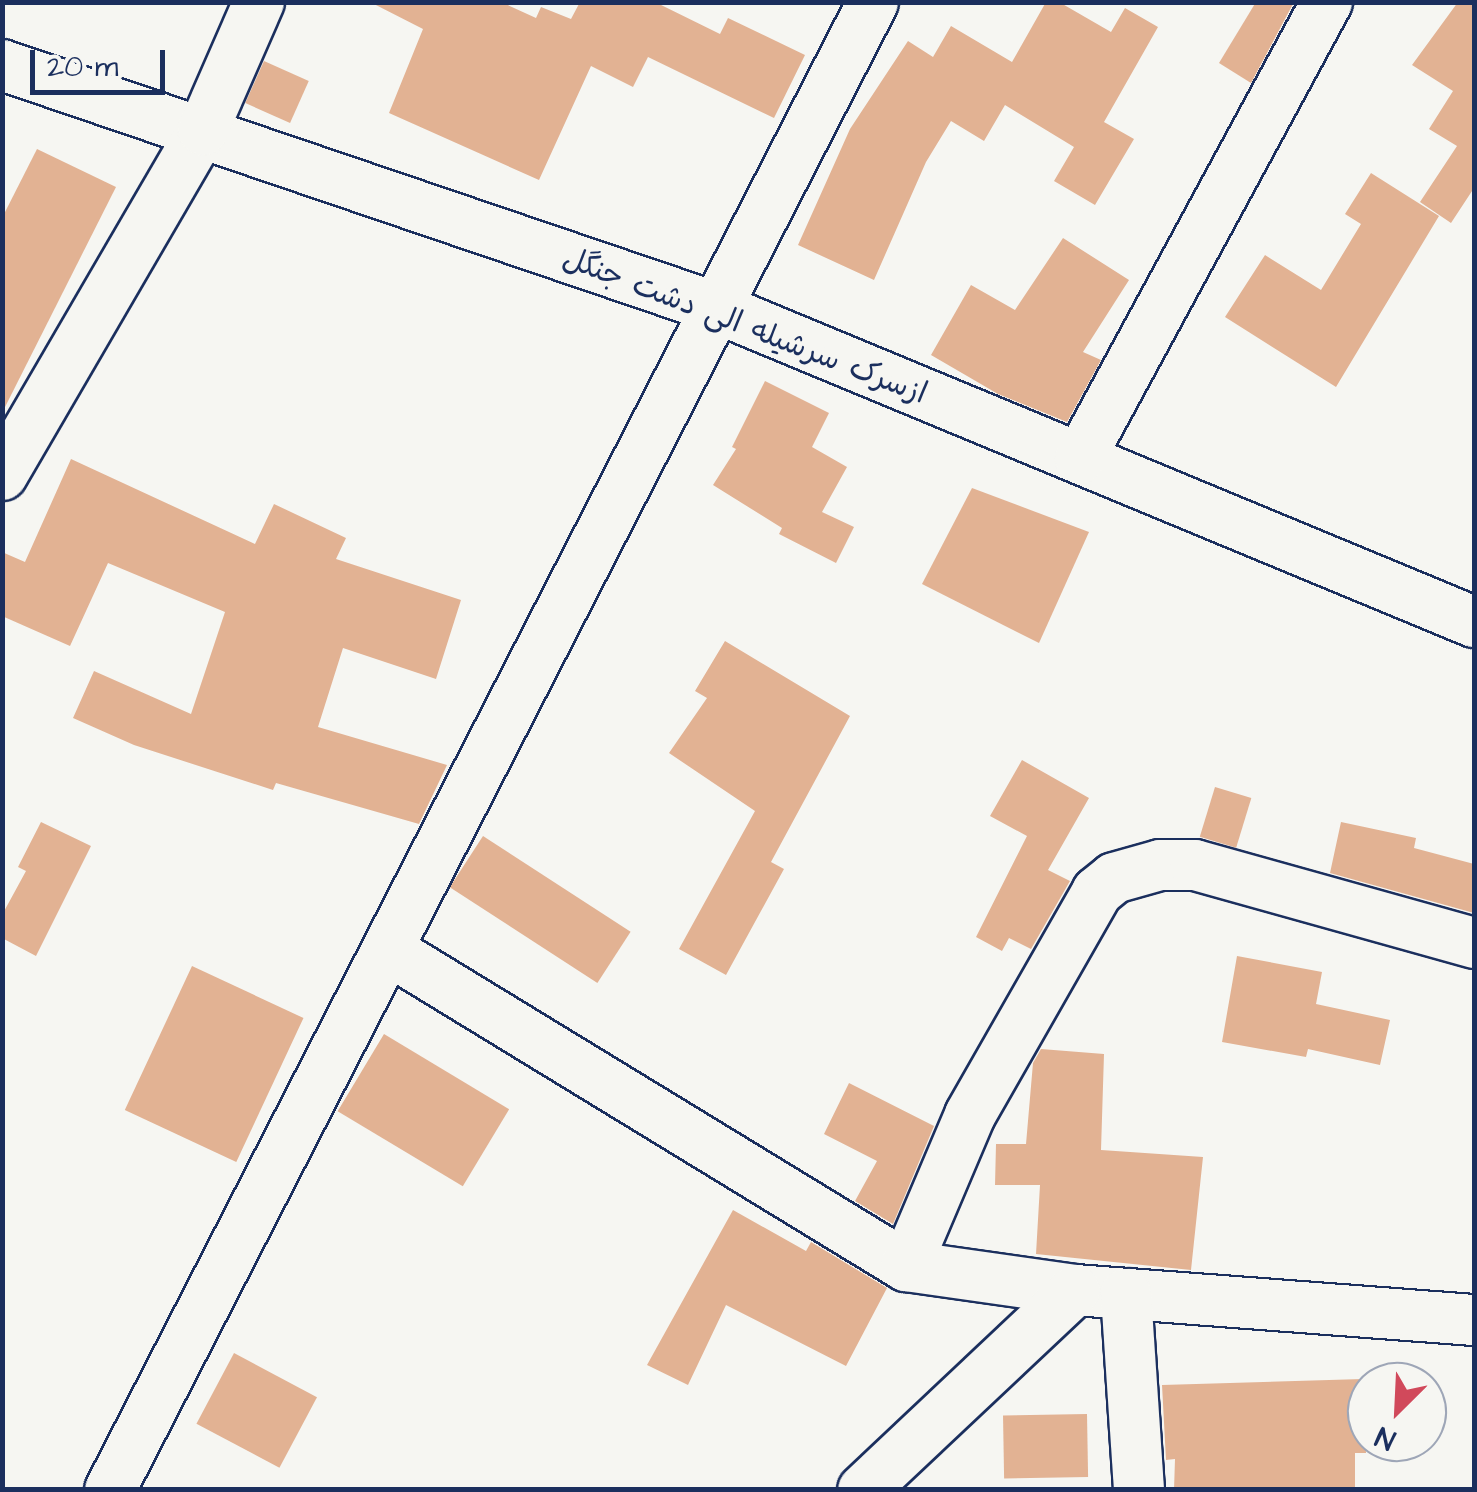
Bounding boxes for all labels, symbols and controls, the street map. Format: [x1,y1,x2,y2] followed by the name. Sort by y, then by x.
[35,30,170,92] scale bar
[47,46,118,88] text: 20 m
[558,240,932,412] street label: ازسرک سرشیله الی دشت جنگل
[1347,1362,1447,1462] north arrow
[1369,1417,1401,1459] text: N

